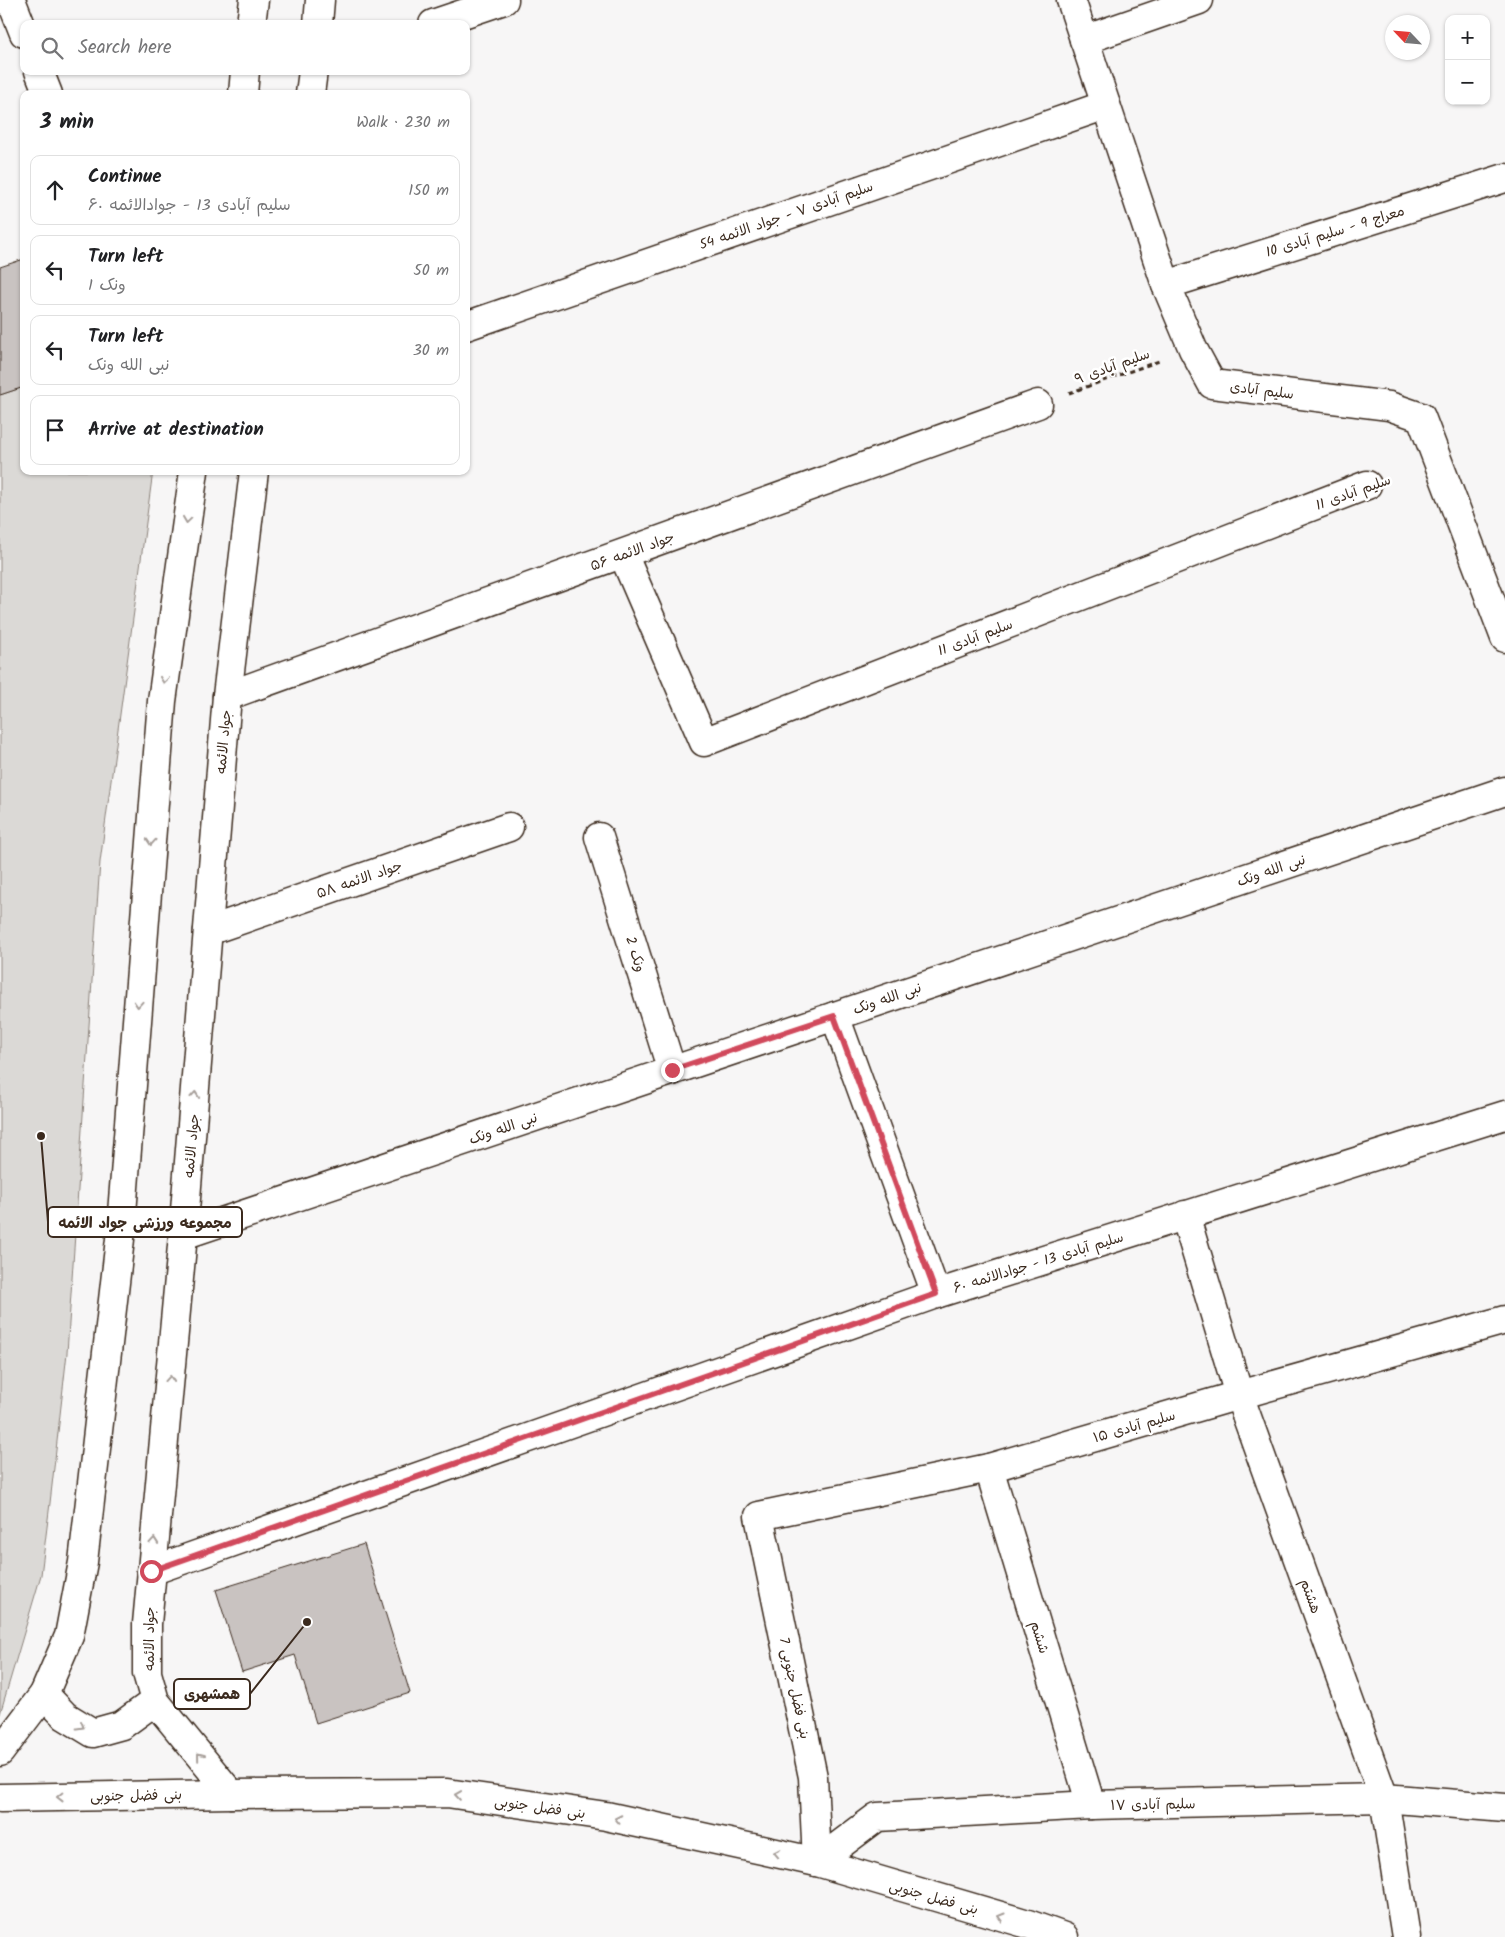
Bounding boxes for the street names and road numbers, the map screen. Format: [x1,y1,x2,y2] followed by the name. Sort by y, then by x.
[696,176,876,256] street label: سلیم آبادی ۷ - جواد الائمه 54
[1263,200,1408,264] street label: معراج 9 - سلیم آبادی 10
[1072,343,1153,391] street label: سلیم آبادی ۹
[1229,376,1295,406] street label: سلیم آبادی
[1313,469,1394,517] street label: سلیم آبادی 11
[587,526,678,577] street label: جواد الائمه ۵۶
[935,614,1016,662] street label: سلیم آبادی 11
[210,709,238,775] street label: جواد الائمه
[1234,849,1309,893] street label: نبی الله ونک
[313,855,405,905] street label: جواد الائمه ۵۸
[619,934,651,975] street label: ونک 2
[850,977,925,1021] street label: نبی الله ونک
[466,1107,541,1151] street label: نبی الله ونک
[178,1113,206,1179] street label: جواد الائمه
[950,1227,1126,1299] street label: سلیم آبادی 13 - جوادالائمه ۶۰
[1090,1405,1178,1449] street label: سلیم آبادی ۱۵
[1294,1576,1326,1617] street label: هشتم
[139,1607,161,1671] street label: جواد الائمه
[1024,1618,1054,1656] street label: ششم
[772,1635,816,1741] street label: بنی فضل جنوبی 7
[90,1784,182,1808] street label: بنی فضل جنوبی
[493,1791,587,1825] street label: بنی فضل جنوبی
[1110,1793,1196,1817] street label: سلیم آبادی ۱۷
[887,1875,981,1921] street label: بنی فضل جنوبی

